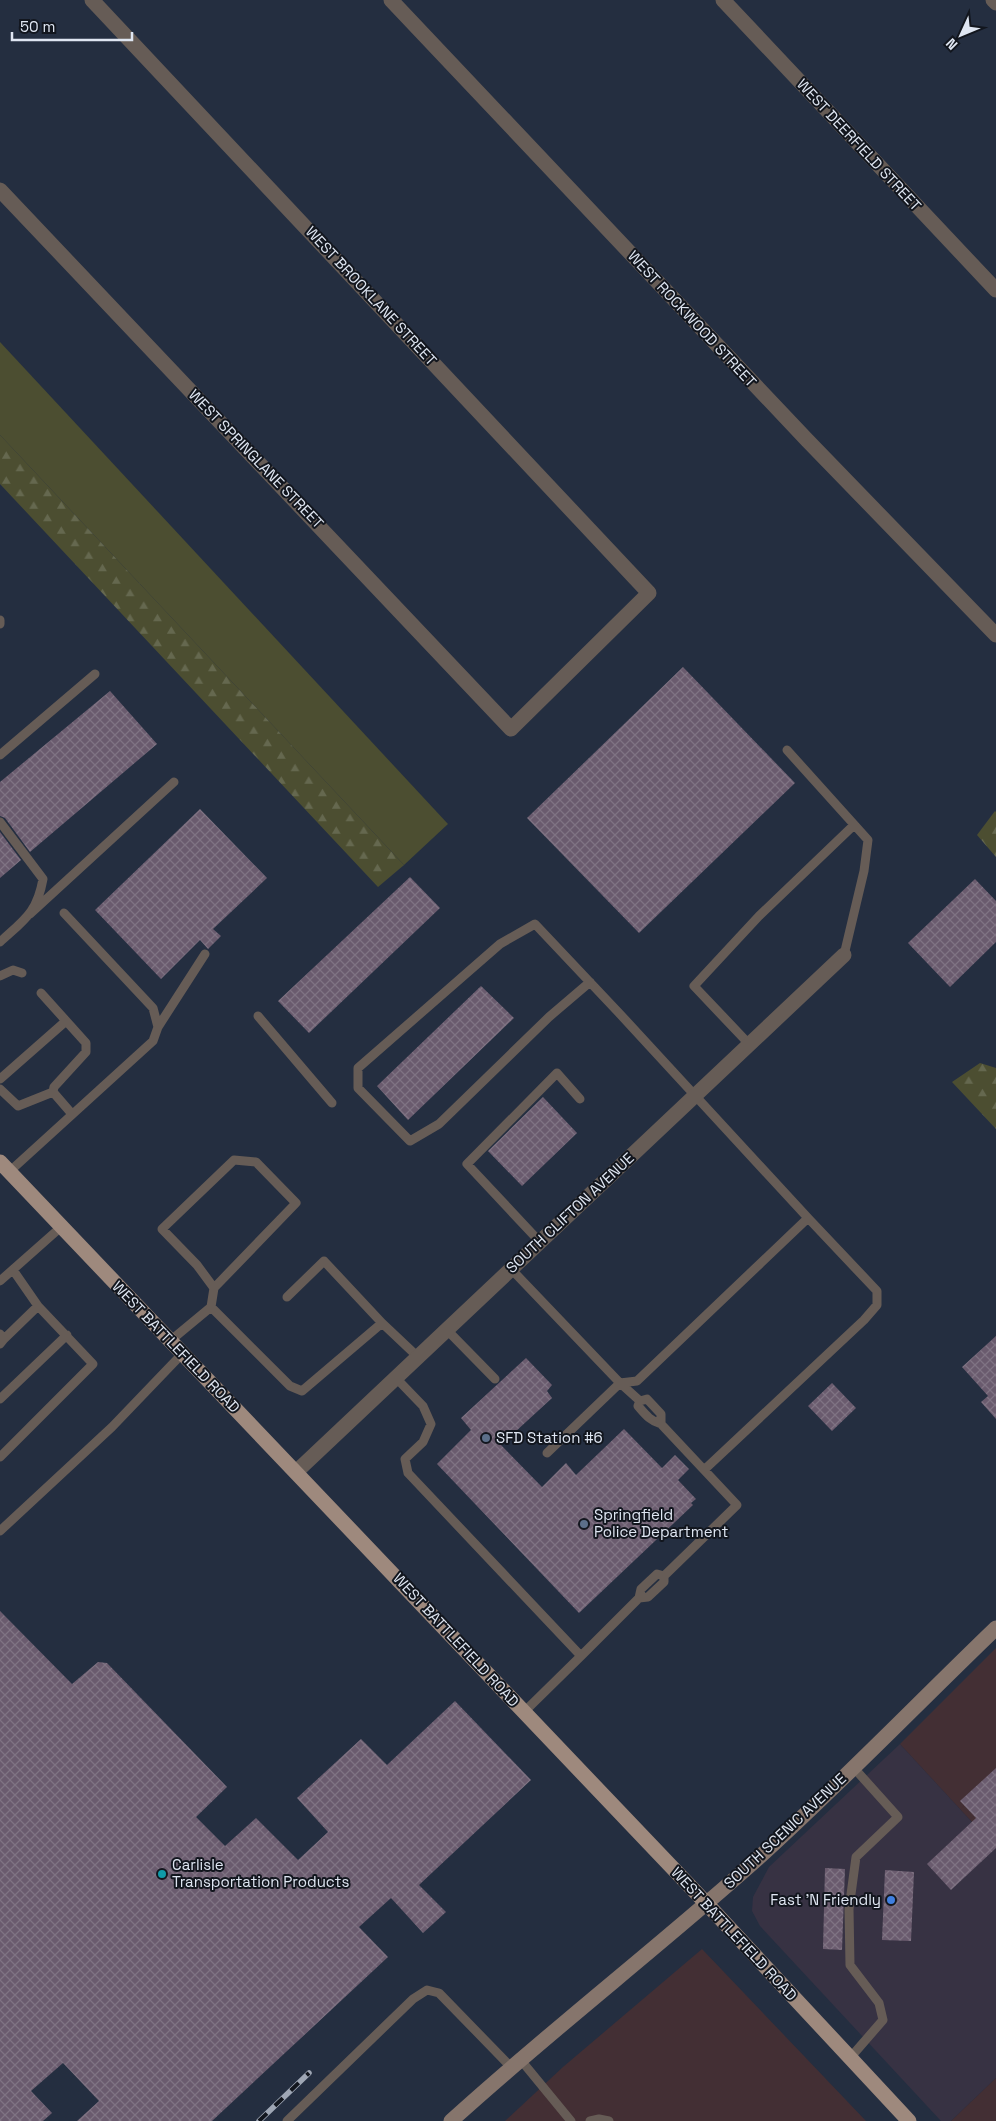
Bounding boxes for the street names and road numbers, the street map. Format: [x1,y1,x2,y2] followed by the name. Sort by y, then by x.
[793,75,926,215] street label: WEST DEERFIELD STREET
[302,222,441,369] street label: WEST BROOKLANE STREET
[624,246,761,391] street label: WEST ROCKWOOD STREET
[185,385,328,532] street label: WEST SPRINGLANE STREET
[502,1148,638,1277] street label: SOUTH CLIFTON AVENUE
[108,1277,244,1417] street label: WEST BATTLEFIELD ROAD
[389,1569,523,1711] street label: WEST BATTLEFIELD ROAD
[719,1769,850,1892] street label: SOUTH SCENIC AVENUE
[667,1863,801,2005] street label: WEST BATTLEFIELD ROAD

